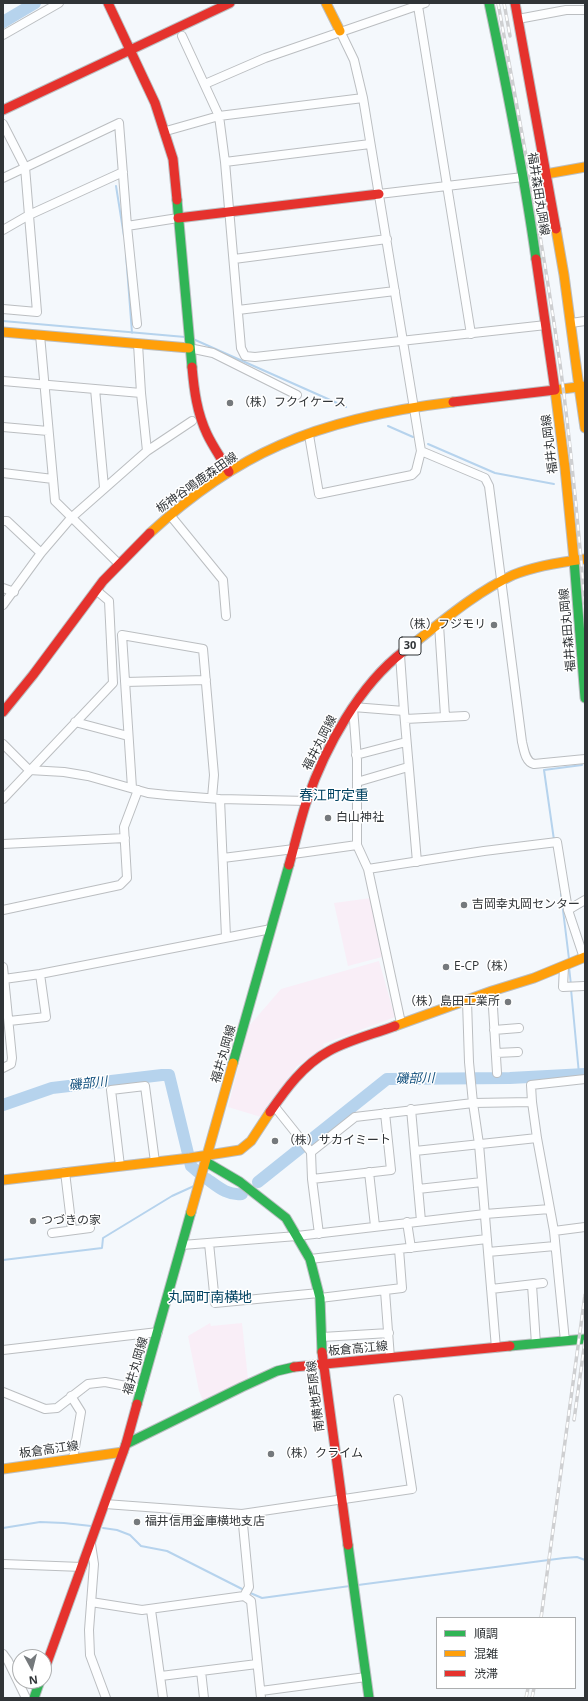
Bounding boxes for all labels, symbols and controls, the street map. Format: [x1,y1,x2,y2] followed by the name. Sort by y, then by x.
[524,151,552,237] street label: 福井森田丸岡線
[238,396,346,410] place label: （株）フクイケース
[225,398,235,408] marker: （株）フクイケース
[539,413,561,475] street label: 福井丸岡線
[154,450,240,516] street label: 栃神谷鳴鹿森田線
[557,588,579,672] street label: 福井森田丸岡線
[402,618,486,632] place label: （株）フジモリ
[489,620,499,630] marker: （株）フジモリ
[399,637,421,655] road number: 30
[300,713,340,773] street label: 福井丸岡線
[299,788,369,804] district label: 春江町定重
[336,811,384,825] place label: 白山神社
[323,813,333,823] marker: 白山神社
[472,898,580,912] place label: 吉岡幸丸岡センター
[459,900,469,910] marker: 吉岡幸丸岡センター
[454,960,515,974] place label: E-CP（株）
[441,962,451,972] marker: E-CP（株）
[404,995,500,1009] place label: （株）島田工業所
[503,997,513,1007] marker: （株）島田工業所
[209,1023,239,1085] street label: 福井丸岡線
[395,1071,435,1087] water label: 磯部川
[68,1074,108,1094] water label: 磯部川
[283,1134,391,1148] place label: （株）サカイミート
[270,1136,280,1146] marker: （株）サカイミート
[41,1214,101,1228] place label: つづきの家
[28,1216,38,1226] marker: つづきの家
[168,1290,252,1306] district label: 丸岡町南横地
[121,1335,151,1397] street label: 福井丸岡線
[327,1339,389,1359] street label: 板倉高江線
[304,1359,328,1433] street label: 南横地芦原線
[18,1439,80,1461] street label: 板倉高江線
[279,1447,363,1461] place label: （株）クライム
[266,1449,276,1459] marker: （株）クライム
[145,1515,265,1529] place label: 福井信用金庫横地支店
[132,1517,142,1527] marker: 福井信用金庫横地支店
[436,1617,576,1689] legend
[474,1625,498,1642] text: 順調
[474,1645,498,1662] text: 混雑
[12,1649,52,1689] north arrow
[474,1665,498,1682] text: 渋滞
[28,1672,39,1688] text: N

